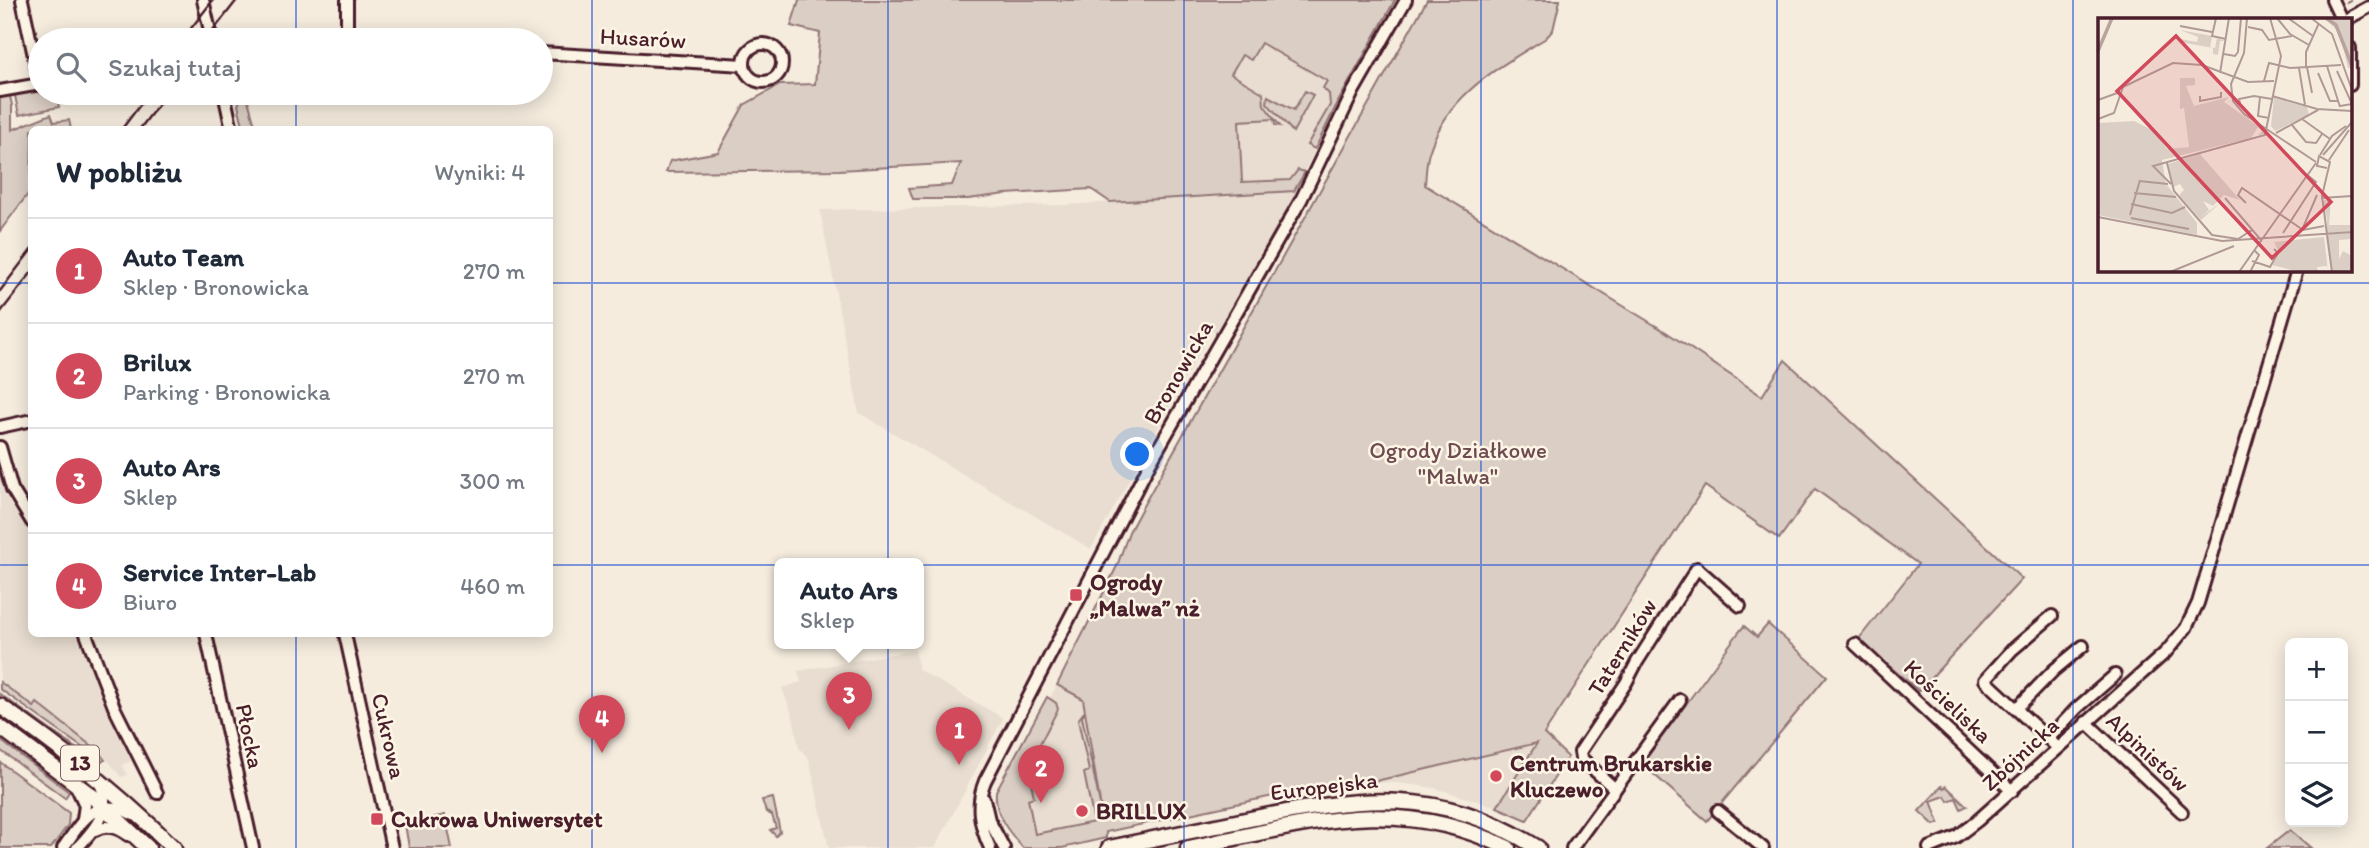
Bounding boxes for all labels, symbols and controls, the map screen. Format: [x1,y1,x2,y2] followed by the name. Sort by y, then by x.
[2098,18,2352,271] inset map
[599,22,687,54] street label: Husarów
[28,28,553,105] search box
[52,48,90,86] icon: search
[108,51,241,83] text: Szukaj tutaj
[56,153,182,190] text: W pobliżu
[434,158,525,186] text: Wyniki: 4
[123,241,244,273] text: Auto Team
[74,257,84,285] text: 1
[463,257,525,285] text: 270 m
[123,273,309,301] text: Sklep · Bronowicka
[1137,315,1219,429] street label: Bronowicka
[123,346,191,378] text: Brilux
[73,362,85,390] text: 2
[463,362,525,390] text: 270 m
[123,378,331,406] text: Parking · Bronowicka
[1369,436,1547,490] park label: Ogrody Działkowe "Malwa"
[1120,437,1154,471] your location
[123,451,221,483] text: Auto Ars
[73,467,85,495] text: 3
[460,467,525,495] text: 300 m
[123,483,177,511] text: Sklep
[123,556,316,588] text: Service Inter-Lab
[774,558,924,649] popup
[1090,568,1200,622] place label: Ogrody „Malwa” nż
[72,572,86,600] text: 4
[460,572,525,600] text: 460 m
[800,574,898,606] text: Auto Ars
[1068,587,1084,603] marker: Ogrody „Malwa” nż
[123,588,177,616] text: Biuro
[1581,593,1663,701] street label: Taterników
[800,606,855,634] text: Sklep
[2285,638,2348,827] map controls
[2285,638,2348,701] button: +
[1898,653,1998,749] street label: Kościeliska
[826,672,872,730] pin: 3
[366,690,412,782] street label: Cukrowa
[579,695,625,753] pin: 4
[230,701,270,771] street label: Płocka
[2285,701,2348,764] button: −
[2101,706,2195,798] street label: Alpinistów
[936,707,982,765] pin: 1
[1976,711,2064,797] street label: Zbójnicka
[1018,745,1064,803] pin: 2
[61,746,99,780] road number: 13
[1510,749,1712,803] place label: Centrum Brukarskie Kluczewo
[2285,764,2348,827] button: layers
[1269,766,1379,806] street label: Europejska
[1488,768,1504,784] marker: Centrum Brukarskie Kluczewo
[1096,797,1187,825] place label: BRILLUX
[1074,803,1090,819] marker: BRILLUX
[391,805,603,833] place label: Cukrowa Uniwersytet
[369,811,385,827] marker: Cukrowa Uniwersytet

